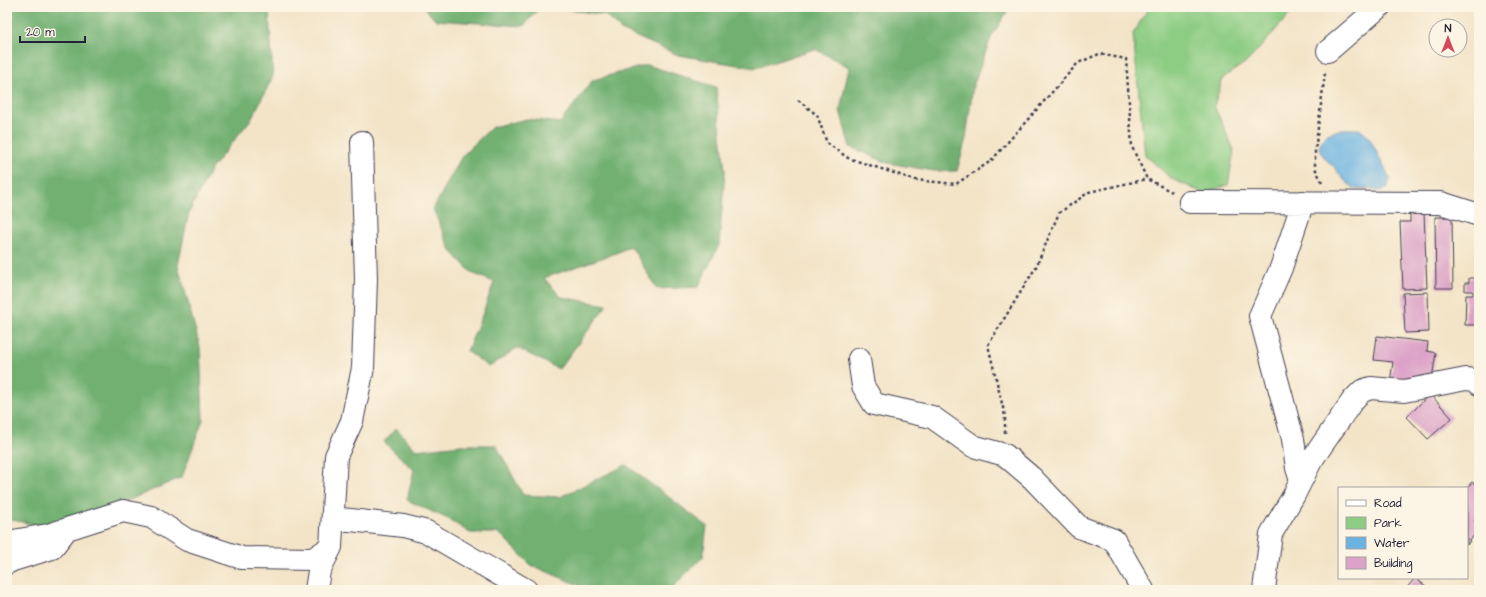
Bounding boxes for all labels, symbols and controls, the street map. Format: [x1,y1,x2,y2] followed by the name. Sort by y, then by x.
[20,18,85,44] scale bar
[1428,18,1468,58] north arrow
[1445,21,1452,36] text: N
[26,24,55,41] text: 20 m
[1338,487,1468,579] legend
[1374,495,1402,512] text: Road
[1374,515,1402,532] text: Park
[1374,535,1410,552] text: Water
[1374,555,1412,573] text: Building

